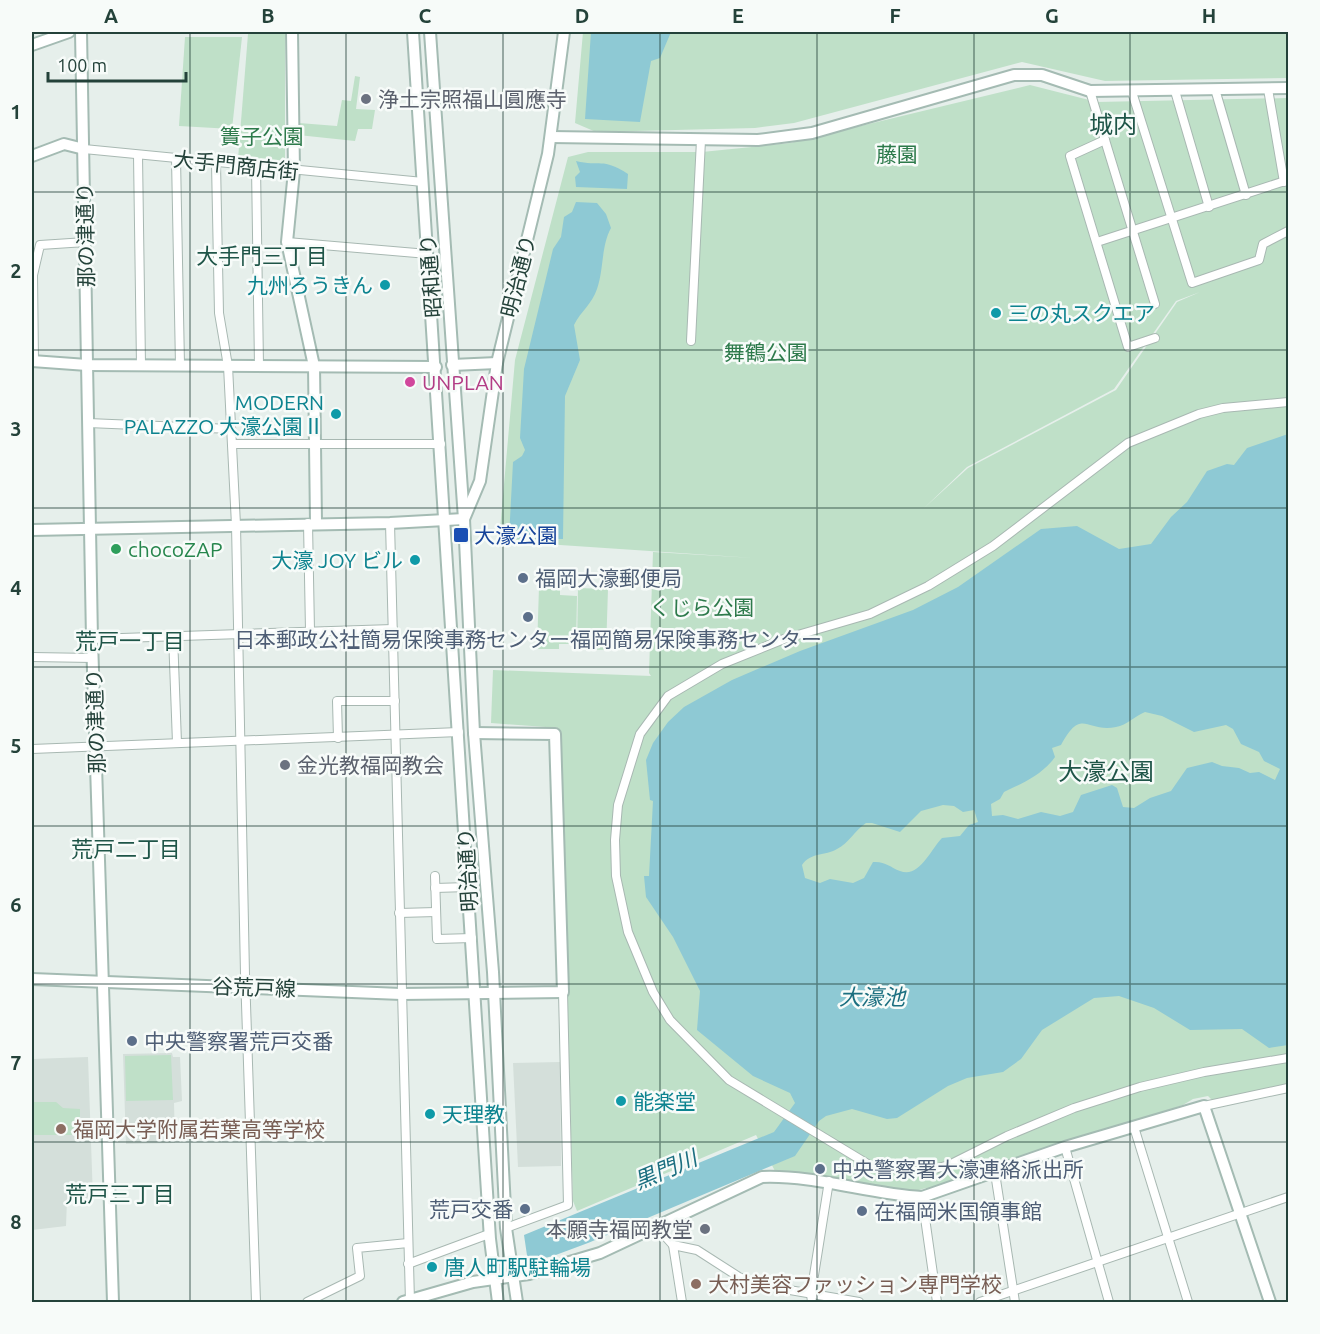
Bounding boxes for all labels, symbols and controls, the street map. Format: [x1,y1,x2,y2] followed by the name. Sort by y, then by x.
[104,4,118,27] text: A
[261,4,275,27] text: B
[419,4,432,27] text: C
[575,4,589,27] text: D
[732,4,744,27] text: E
[889,4,901,27] text: F
[1045,4,1059,27] text: G
[1202,4,1216,27] text: H
[48,45,186,83] scale bar
[57,55,107,75] text: 100 m
[378,87,567,111] place label: 浄土宗照福山圓應寺
[359,92,373,106] marker: 浄土宗照福山圓應寺
[10,100,22,123] text: 1
[1089,111,1137,138] district label: 城内
[220,124,304,148] park label: 簀子公園
[876,142,918,166] park label: 藤園
[172,146,300,184] street label: 大手門商店街
[72,182,98,288] street label: 那の津通り
[496,232,540,320] street label: 明治通り
[415,233,445,319] street label: 昭和通り
[196,243,328,268] district label: 大手門三丁目
[10,259,22,282] text: 2
[247,273,373,297] place label: 九州ろうきん
[378,278,392,292] marker: 九州ろうきん
[1008,301,1155,325] place label: 三の丸スクエア
[989,306,1003,320] marker: 三の丸スクエア
[724,340,808,364] park label: 舞鶴公園
[422,370,504,394] place label: UNPLAN
[403,375,417,389] marker: UNPLAN
[124,390,324,438] place label: MODERN PALAZZO 大濠公園Ⅱ
[329,407,343,421] marker: MODERN PALAZZO 大濠公園Ⅱ
[10,417,22,440] text: 3
[474,523,558,547] place label: 大濠公園
[452,526,470,544] marker: 大濠公園
[128,537,223,561] place label: chocoZAP
[109,542,123,556] marker: chocoZAP
[271,548,403,572] place label: 大濠 JOY ビル
[408,553,422,567] marker: 大濠 JOY ビル
[535,566,682,590] place label: 福岡大濠郵便局
[516,571,530,585] marker: 福岡大濠郵便局
[10,576,22,599] text: 4
[650,595,755,619] park label: くじら公園
[521,610,535,624] marker: 日本郵政公社簡易保険事務センター福岡簡易保険事務センター
[234,627,822,651] place label: 日本郵政公社簡易保険事務センター福岡簡易保険事務センター
[75,628,185,653] district label: 荒戸一丁目
[81,668,109,774] street label: 那の津通り
[10,734,22,757] text: 5
[297,753,444,777] place label: 金光教福岡教会
[278,758,292,772] marker: 金光教福岡教会
[1058,758,1154,785] district label: 大濠公園
[453,827,481,913] street label: 明治通り
[71,836,181,861] district label: 荒戸二丁目
[10,893,22,916] text: 6
[212,974,296,1000] street label: 谷荒戸線
[839,984,907,1009] water label: 大濠池
[144,1029,333,1053] place label: 中央警察署荒戸交番
[125,1034,139,1048] marker: 中央警察署荒戸交番
[10,1051,22,1074] text: 7
[633,1089,696,1113] place label: 能楽堂
[614,1094,628,1108] marker: 能楽堂
[442,1102,505,1126] place label: 天理教
[423,1107,437,1121] marker: 天理教
[73,1117,325,1141] place label: 福岡大学附属若葉高等学校
[54,1122,68,1136] marker: 福岡大学附属若葉高等学校
[630,1144,702,1193] water label: 黒門川
[832,1157,1084,1181] place label: 中央警察署大濠連絡派出所
[813,1162,827,1176] marker: 中央警察署大濠連絡派出所
[65,1181,175,1206] district label: 荒戸三丁目
[429,1197,513,1221] place label: 荒戸交番
[874,1199,1042,1223] place label: 在福岡米国領事館
[518,1202,532,1216] marker: 荒戸交番
[855,1204,869,1218] marker: 在福岡米国領事館
[10,1210,22,1233] text: 8
[546,1217,693,1241] place label: 本願寺福岡教堂
[698,1222,712,1236] marker: 本願寺福岡教堂
[444,1255,591,1279] place label: 唐人町駅駐輪場
[425,1260,439,1274] marker: 唐人町駅駐輪場
[708,1272,1002,1296] place label: 大村美容ファッション専門学校
[689,1277,703,1291] marker: 大村美容ファッション専門学校

